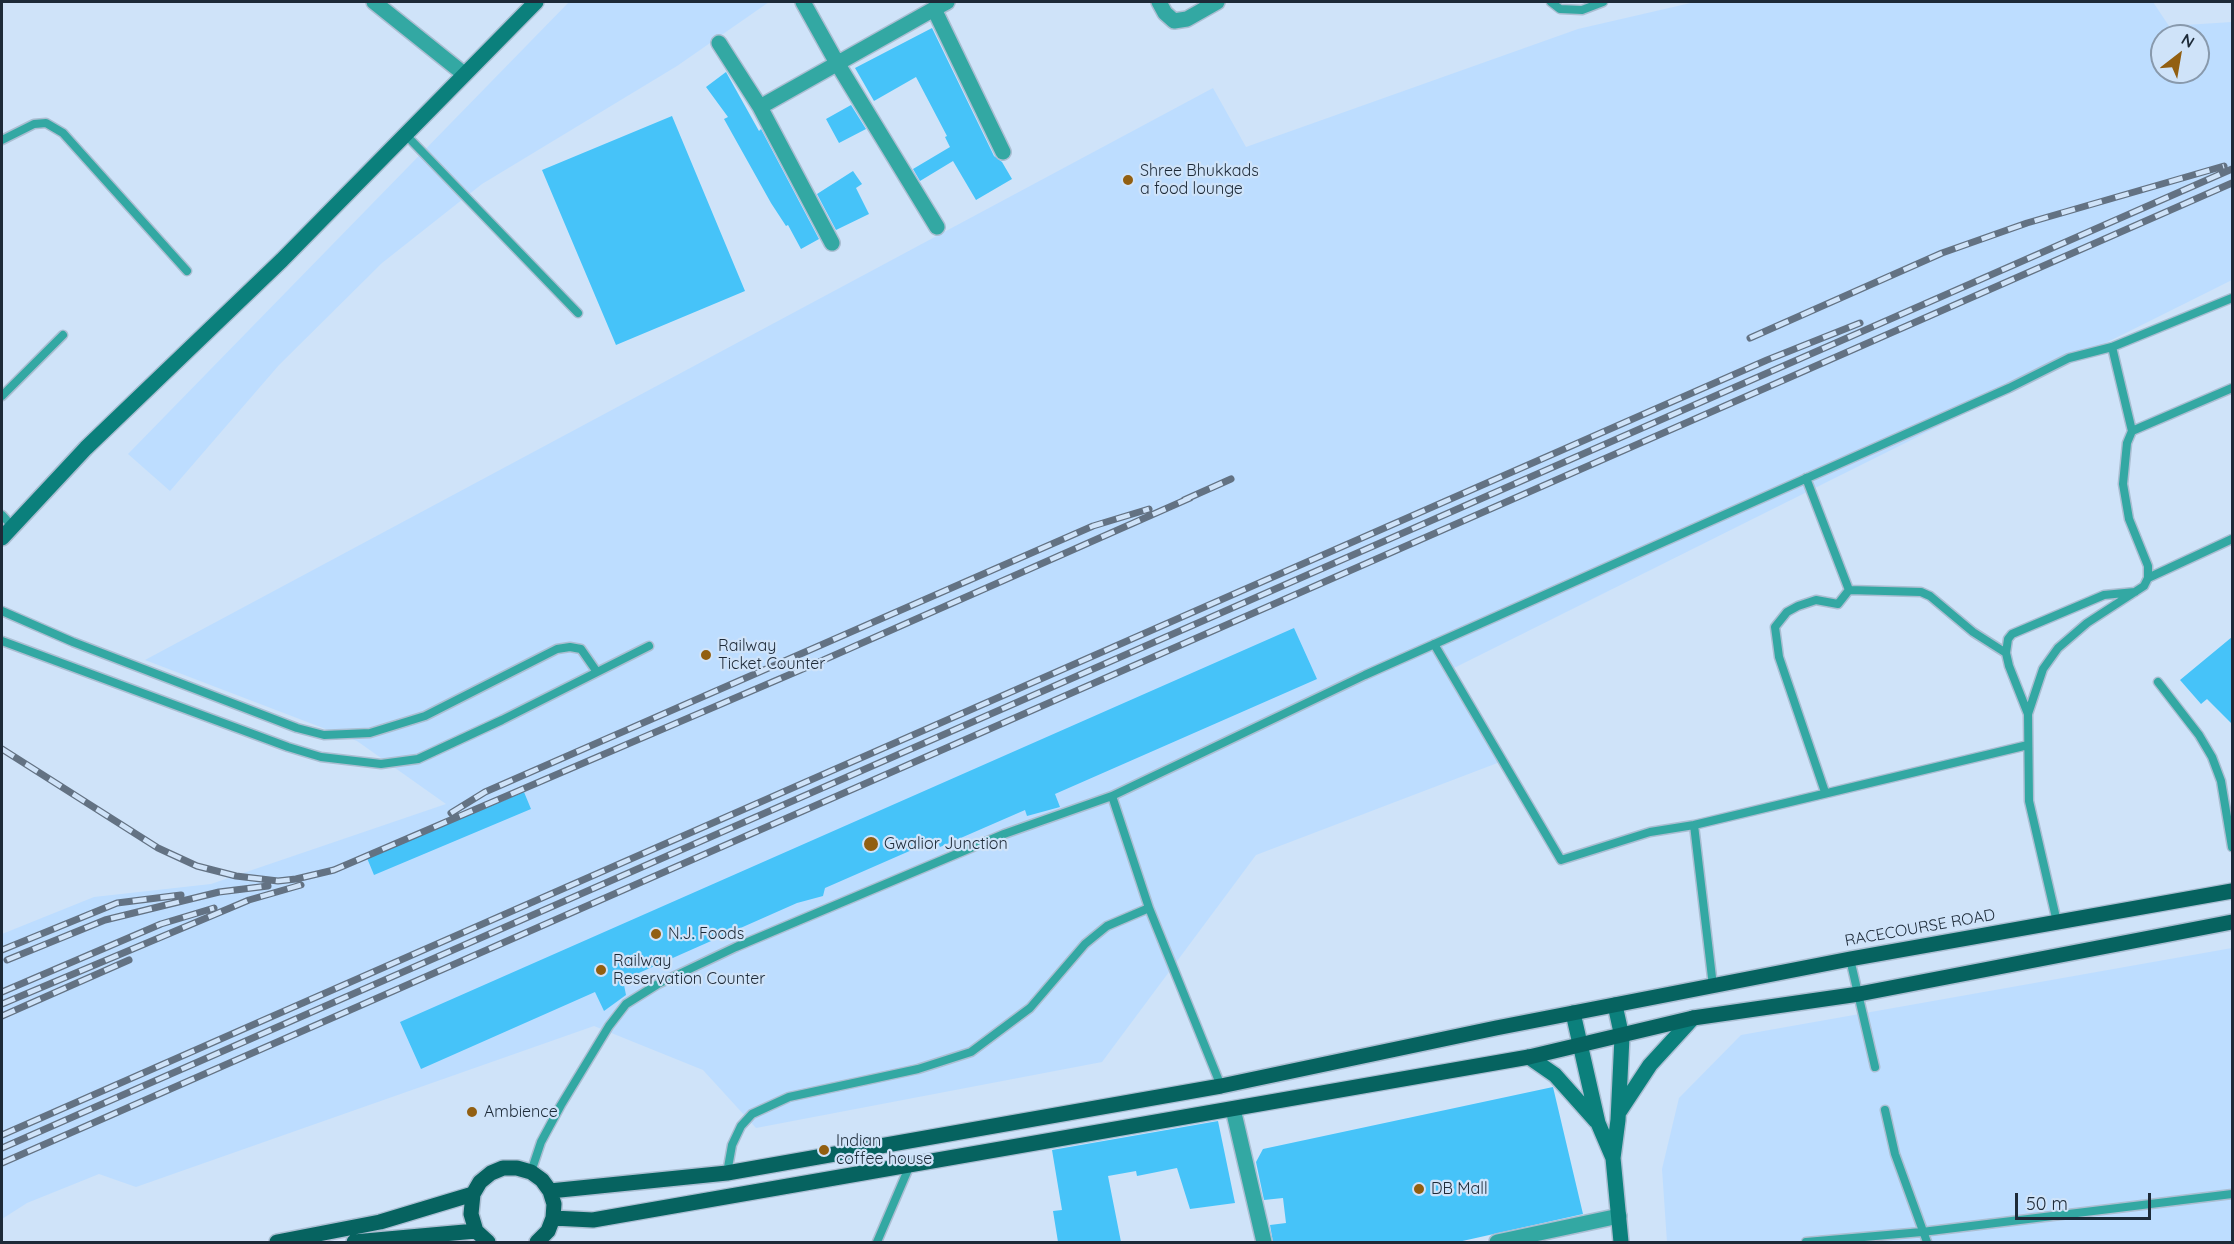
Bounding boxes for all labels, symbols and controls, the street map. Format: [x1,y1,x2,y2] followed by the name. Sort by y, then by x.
[2150,24,2210,84] north arrow
[2178,29,2198,52] text: N
[1140,161,1259,199] place label: Shree Bhukkads a food lounge
[1121,173,1135,187] marker: Shree Bhukkads a food lounge
[718,636,825,674] place label: Railway Ticket Counter
[699,648,713,662] marker: Railway Ticket Counter
[884,834,1008,854] place label: Gwalior Junction
[862,835,880,853] marker: Gwalior Junction
[1843,905,1997,951] street label: RACECOURSE ROAD
[668,924,744,944] place label: N.J. Foods
[649,927,663,941] marker: N.J. Foods
[613,951,765,989] place label: Railway Reservation Counter
[594,963,608,977] marker: Railway Reservation Counter
[484,1102,558,1122] place label: Ambience
[465,1105,479,1119] marker: Ambience
[836,1131,932,1169] place label: Indian coffee house
[817,1143,831,1157] marker: Indian coffee house
[1431,1179,1488,1199] place label: DB Mall
[2018,1181,2154,1219] scale bar
[1412,1182,1426,1196] marker: DB Mall
[2026,1192,2068,1215] text: 50 m

